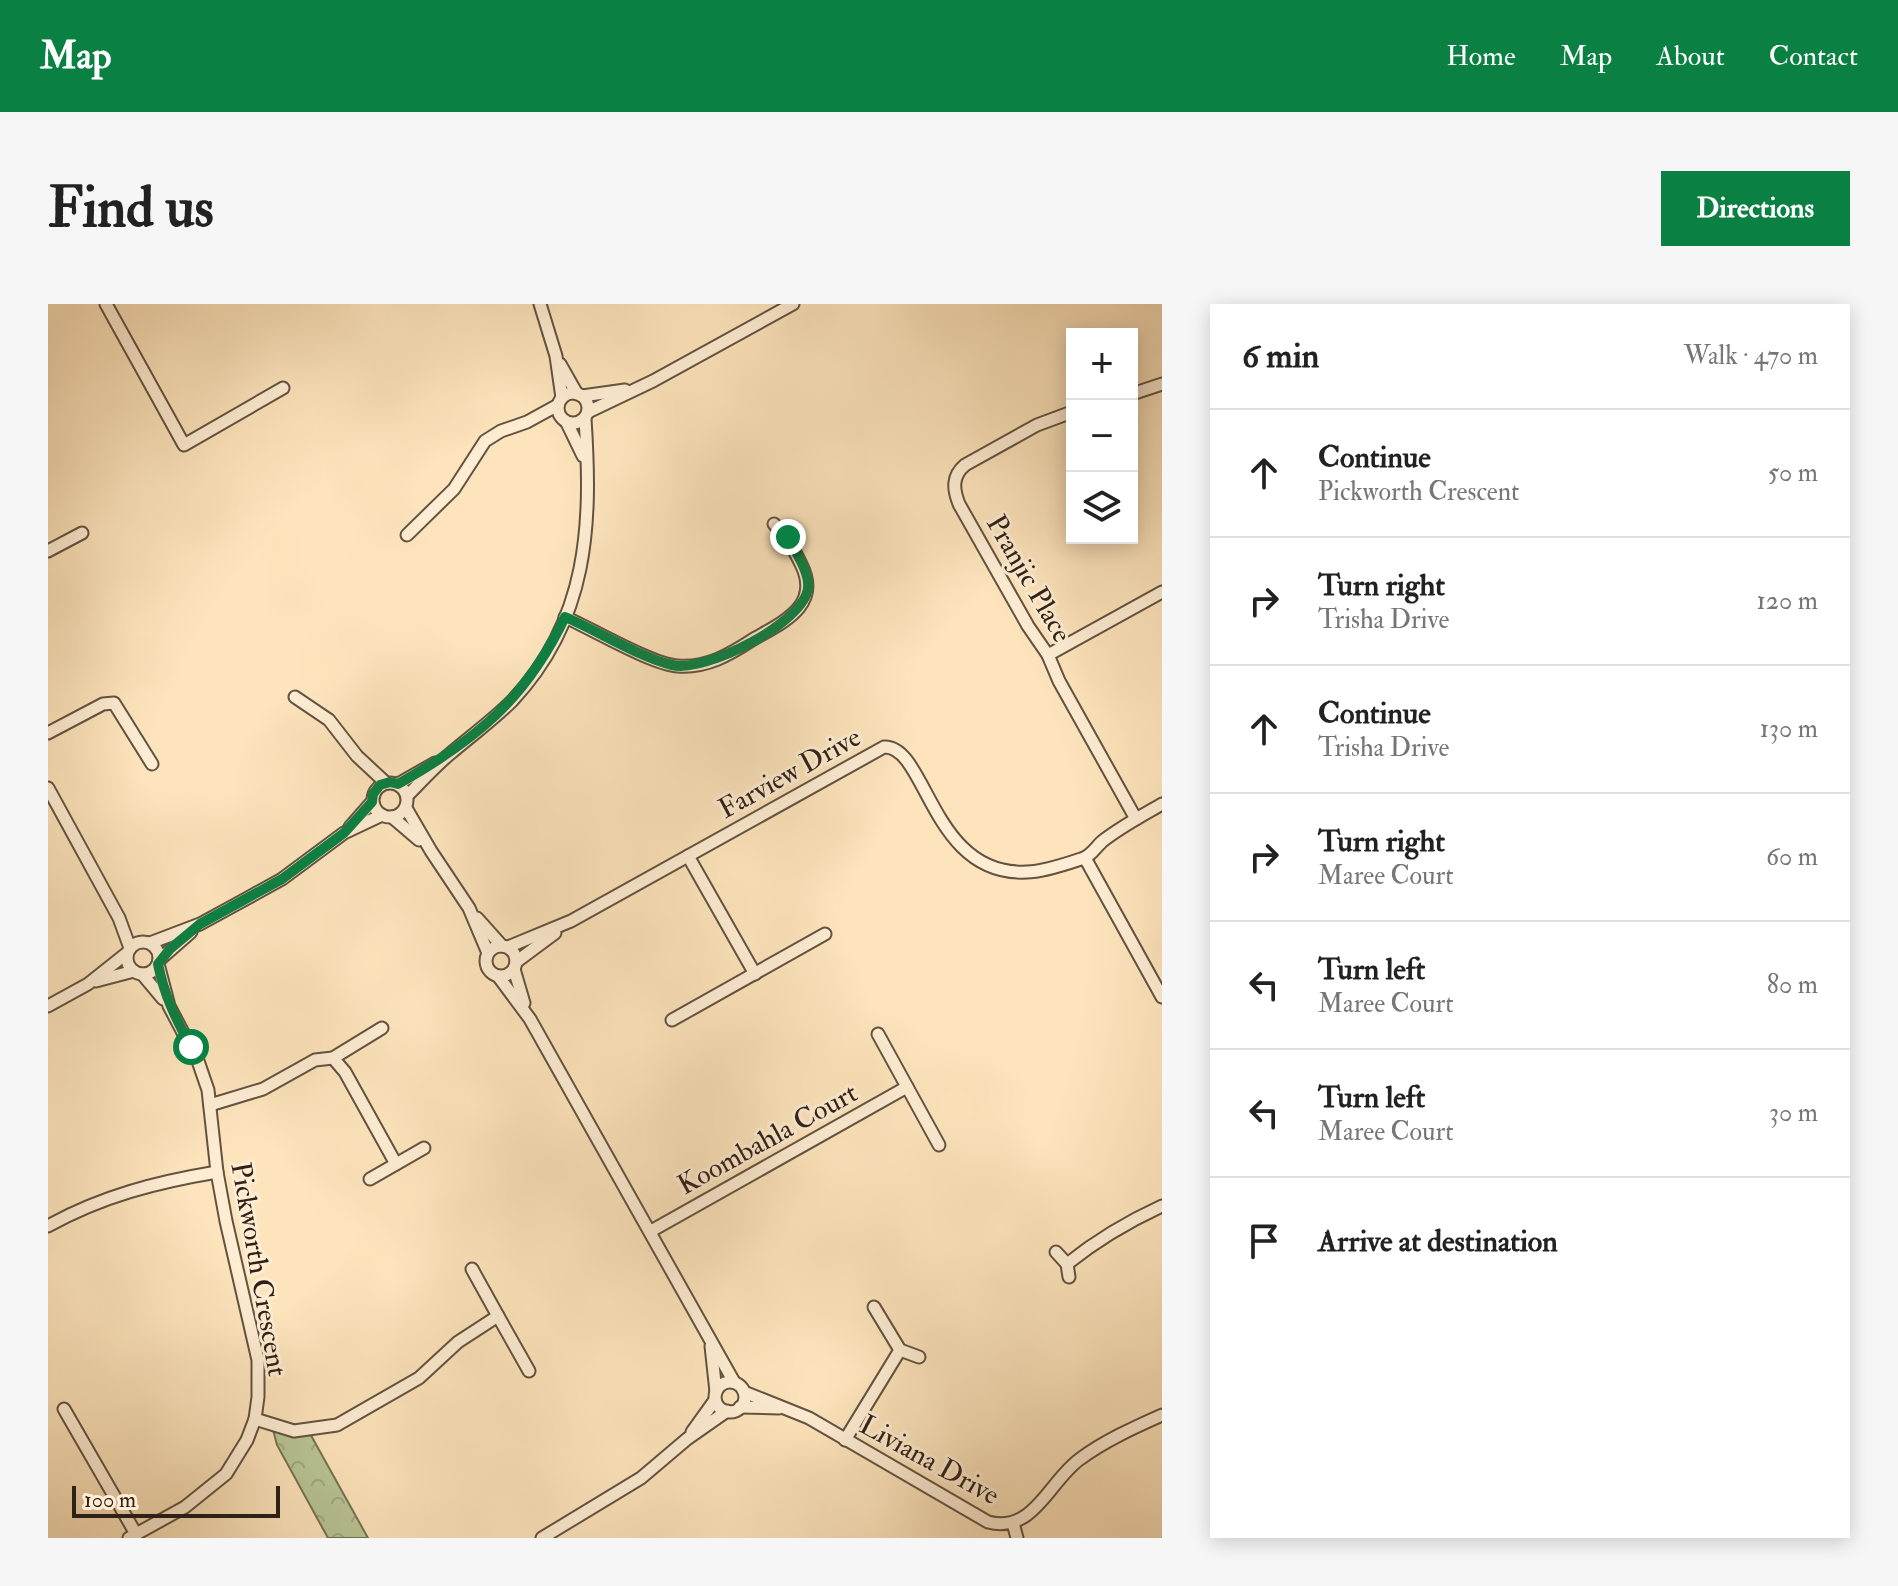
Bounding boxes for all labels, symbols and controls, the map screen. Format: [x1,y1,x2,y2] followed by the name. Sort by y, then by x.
[40,32,111,80] text: Map
[1446,39,1516,74] text: Home
[1560,39,1612,74] text: Map
[1656,39,1725,74] text: About
[1769,39,1858,74] text: Contact
[1661,171,1850,246] button: Directions
[48,173,214,244] text: Find us
[1066,328,1138,544] map controls
[1066,328,1138,400] button: +
[1242,335,1319,378] text: 6 min
[1684,340,1818,372] text: Walk · 470 m
[1066,400,1138,472] button: −
[1318,439,1431,476] text: Continue
[1242,451,1286,495] icon: ahead
[1768,457,1818,489] text: 50 m
[1066,472,1138,544] button: layers
[1318,476,1519,508] text: Pickworth Crescent
[978,509,1079,649] street label: Pranjic Place
[770,519,806,555] route end
[1318,567,1445,604] text: Turn right
[1242,579,1286,623] icon: right
[1757,585,1818,617] text: 120 m
[1318,604,1449,636] text: Trisha Drive
[1318,695,1431,732] text: Continue
[1242,707,1286,751] icon: ahead
[1760,713,1818,745] text: 130 m
[712,720,867,827] street label: Farview Drive
[1318,732,1449,764] text: Trisha Drive
[1318,823,1445,860] text: Turn right
[1242,835,1286,879] icon: right
[1766,841,1818,873] text: 60 m
[1318,860,1454,892] text: Maree Court
[1318,951,1425,988] text: Turn left
[1242,963,1286,1007] icon: left
[1767,969,1818,1001] text: 80 m
[1318,988,1454,1020] text: Maree Court
[173,1029,209,1065] route start
[672,1075,864,1203] street label: Koombahla Court
[1318,1079,1425,1116] text: Turn left
[1242,1091,1286,1135] icon: left
[1769,1097,1818,1129] text: 30 m
[1318,1116,1454,1148] text: Maree Court
[222,1159,295,1379] street label: Pickworth Crescent
[1242,1219,1286,1263] icon: arrive
[1318,1223,1558,1260] text: Arrive at destination
[853,1408,1006,1513] street label: Liviana Drive
[72,1482,280,1518] scale bar
[84,1486,136,1514] text: 100 m

